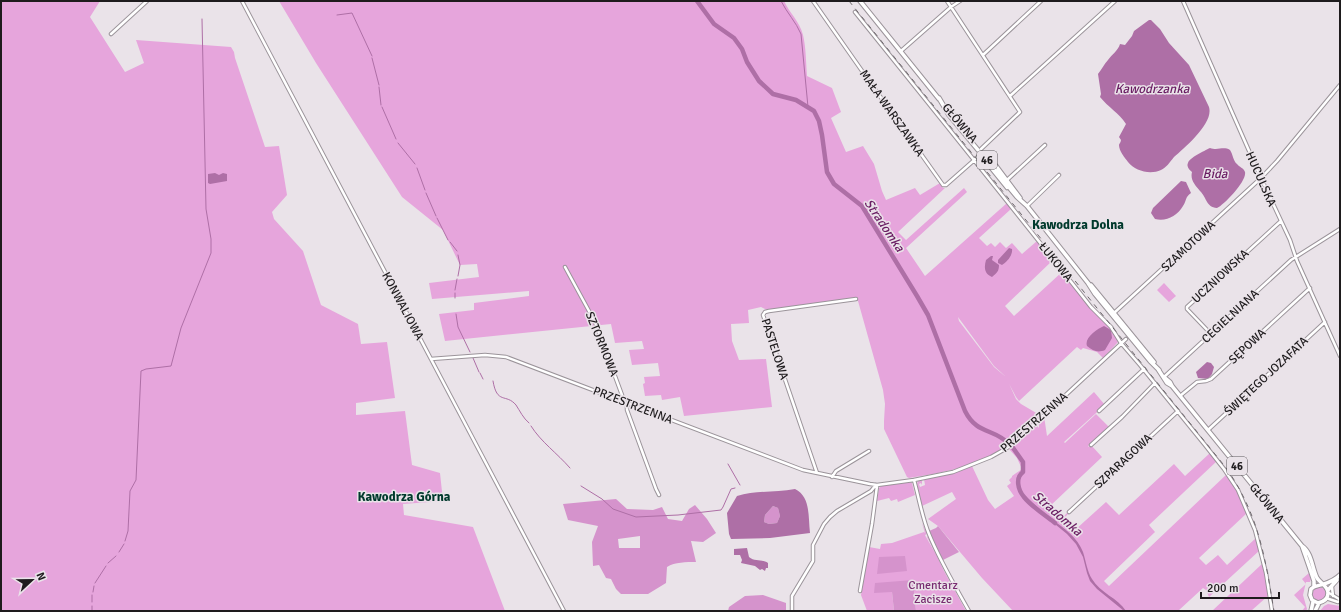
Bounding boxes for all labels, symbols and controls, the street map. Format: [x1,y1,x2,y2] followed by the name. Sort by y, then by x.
[856,67,928,160] street label: MAŁA WARSZAWKA
[1115,81,1190,97] water label: Kawodrzanka
[939,100,981,147] street label: GŁÓWNA
[1242,149,1280,210] street label: HUCULSKA
[977,151,997,169] road number: 46
[1203,166,1228,182] water label: Bida
[861,196,908,255] water label: Stradomka
[1032,217,1124,233] district label: Kawodrza Dolna
[1158,217,1219,275] street label: SZAMOTOWA
[1035,240,1076,285] street label: ŁUKOWA
[1189,246,1252,307] street label: UCZNIOWSKA
[378,270,427,343] street label: KONWALIOWA
[1199,286,1262,347] street label: CEGIELNIANA
[582,310,622,379] street label: SZTORMOWA
[758,317,792,382] street label: PASTELOWA
[1226,325,1270,367] street label: SĘPOWA
[1221,333,1312,419] street label: ŚWIĘTEGO JOZAFATA
[591,383,675,428] street label: PRZESTRZENNA
[998,389,1072,456] street label: PRZESTRZENNA
[1091,430,1156,492] street label: SZPARAGOWA
[1227,457,1247,475] road number: 46
[1246,480,1288,527] street label: GŁÓWNA
[1029,488,1086,540] water label: Stradomka
[357,489,451,505] district label: Kawodrza Górna
[12,560,52,600] north arrow
[33,570,48,582] text: N
[1201,574,1279,600] scale bar
[908,578,958,607] park label: Cmentarz Zacisze
[1207,581,1239,596] text: 200 m

